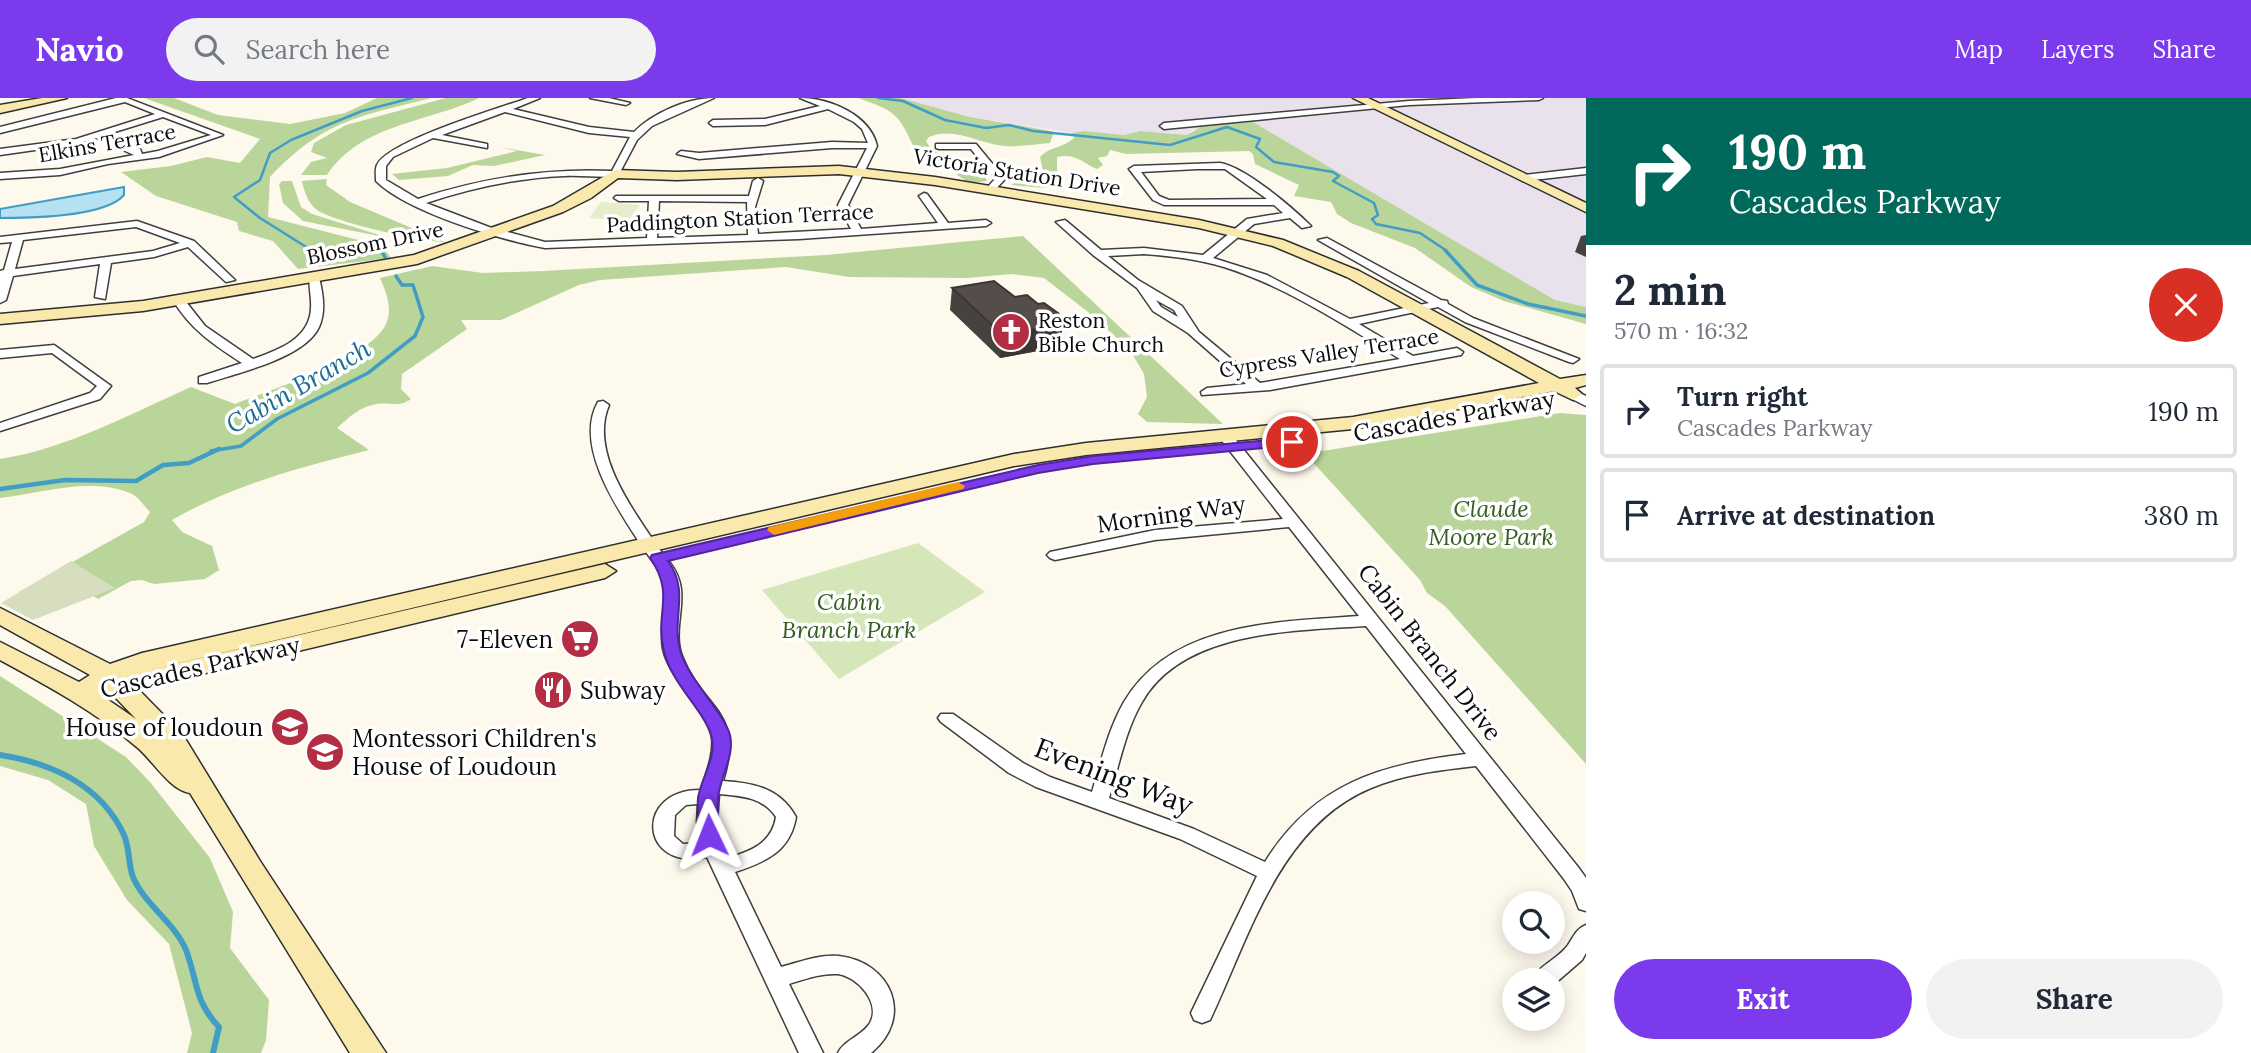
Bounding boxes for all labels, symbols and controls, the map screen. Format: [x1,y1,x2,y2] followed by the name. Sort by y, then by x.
[166,18,656,81] search box
[35,28,124,70] text: Navio
[190,30,228,68] icon: search
[246,33,390,66] text: Search here
[1954,34,2003,65] text: Map
[2041,34,2114,65] text: Layers
[2152,34,2216,65] text: Share
[36,118,178,168] street label: Elkins Terrace
[1729,120,1866,182] text: 190 m
[1614,126,1705,217] icon: right
[910,142,1123,202] street label: Victoria Station Drive
[1729,181,2001,222] text: Cascades Parkway
[606,198,874,238] street label: Paddington Station Terrace
[304,215,446,271] street label: Blossom Drive
[1614,263,1727,317] text: 2 min
[2149,268,2223,342] button: close
[1038,307,1164,358] place label: Reston Bible Church
[990,311,1032,353] church icon: Reston Bible Church
[1614,316,1748,345] text: 570 m · 16:32
[1217,322,1441,384] street label: Cypress Valley Terrace
[220,331,376,441] water label: Cabin Branch
[1677,380,1808,413] text: Turn right
[1351,383,1557,449] street label: Cascades Parkway
[1618,392,1656,430] icon: right
[2148,395,2219,428] text: 190 m
[1262,412,1322,472] pin
[1677,413,1872,442] text: Cascades Parkway
[1273,423,1311,461] icon: arrive
[1095,488,1248,540] street label: Morning Way
[1428,493,1554,552] park label: Claude Moore Park
[1618,496,1656,534] icon: arrive
[1677,499,1935,532] text: Arrive at destination
[2144,499,2219,532] text: 380 m
[1351,557,1509,747] street label: Cabin Branch Drive
[781,586,917,645] park label: Cabin Branch Park
[559,618,601,660] supermarket icon: 7-Eleven
[457,624,553,655] place label: 7-Eleven
[97,629,303,705] street label: Cascades Parkway
[532,669,574,711] restaurant icon: Subway
[580,675,666,706] place label: Subway
[269,706,311,748] school or university icon: House of loudoun
[65,712,263,743] place label: House of loudoun
[352,723,597,782] place label: Montessori Children's House of Loudoun
[1030,729,1198,823] street label: Evening Way
[304,731,346,773] school or university icon: Montessori Children's House of Loudoun
[672,798,746,872] position arrow
[1502,891,1565,1031] map controls
[1502,891,1565,954] button: search
[1614,959,1912,1039] button: Exit
[1926,959,2223,1039] button: Share
[1502,968,1565,1031] button: layers

